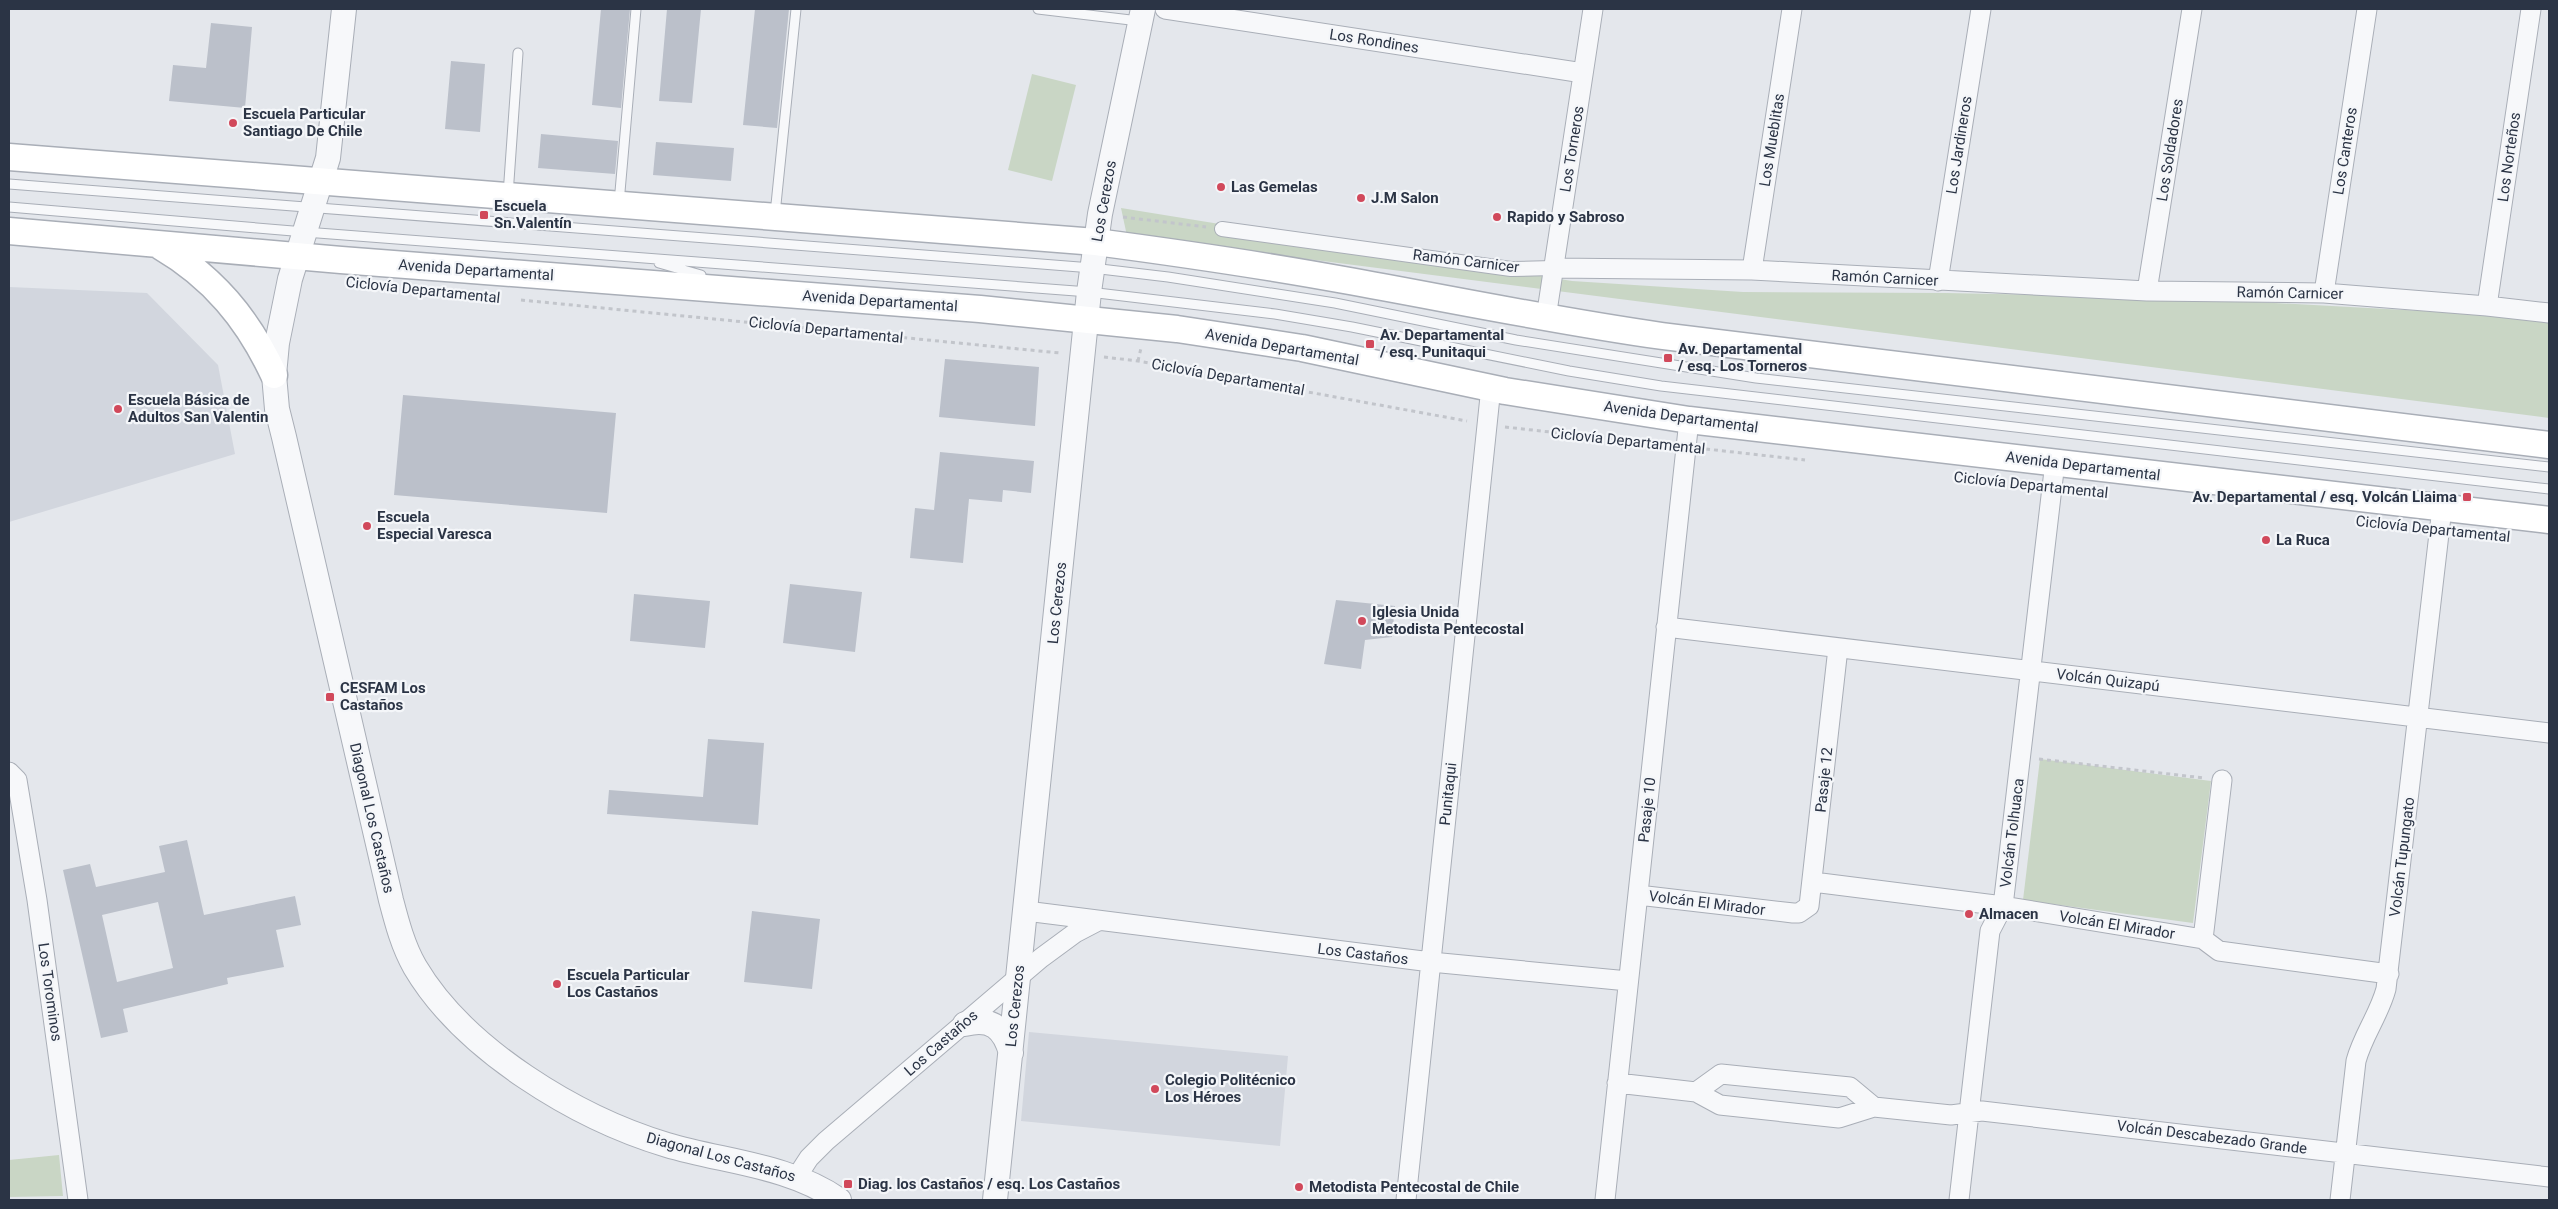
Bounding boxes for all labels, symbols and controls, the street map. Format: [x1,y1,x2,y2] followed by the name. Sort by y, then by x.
[1328,25,1420,57] street label: Los Rondines
[1756,92,1788,188] street label: Los Mueblitas
[1942,95,1976,195] street label: Los Jardineros
[2153,97,2187,203] street label: Los Soldadores
[243,105,366,140] place label: Escuela Particular Santiago De Chile
[1556,105,1588,193] street label: Los Torneros
[2329,106,2361,196] street label: Los Canteros
[2494,111,2524,203] street label: Los Norteños
[227,117,239,129] marker: Escuela Particular Santiago De Chile
[1088,159,1120,243] street label: Los Cerezos
[1231,178,1318,196] place label: Las Gemelas
[1215,181,1227,193] marker: Las Gemelas
[1371,189,1439,207] place label: J.M Salon
[1355,192,1367,204] marker: J.M Salon
[494,197,572,232] place label: Escuela Sn.Valentín
[1507,208,1625,226] place label: Rapido y Sabroso
[478,209,490,221] marker: Escuela Sn.Valentín
[1491,211,1503,223] marker: Rapido y Sabroso
[1412,246,1520,276] street label: Ramón Carnicer
[398,256,554,284] street label: Avenida Departamental
[1831,266,1939,290] street label: Ramón Carnicer
[345,273,501,307] street label: Ciclovía Departamental
[2236,283,2344,303] street label: Ramón Carnicer
[802,287,958,315] street label: Avenida Departamental
[748,313,904,347] street label: Ciclovía Departamental
[1204,325,1360,369] street label: Avenida Departamental
[1379,326,1504,361] place label: Av. Departamental / esq. Punitaqui
[1364,338,1376,350] marker: Av. Departamental / esq. Punitaqui
[1677,340,1807,375] place label: Av. Departamental / esq. Los Torneros
[1662,352,1674,364] marker: Av. Departamental / esq. Los Torneros
[1150,355,1306,399] street label: Ciclovía Departamental
[128,391,269,426] place label: Escuela Básica de Adultos San Valentin
[1603,397,1759,437] street label: Avenida Departamental
[112,403,124,415] marker: Escuela Básica de Adultos San Valentin
[1550,424,1706,458] street label: Ciclovía Departamental
[2005,448,2161,484] street label: Avenida Departamental
[1953,468,2109,502] street label: Ciclovía Departamental
[2192,488,2457,506] place label: Av. Departamental / esq. Volcán Llaima
[2461,491,2473,503] marker: Av. Departamental / esq. Volcán Llaima
[377,508,492,543] place label: Escuela Especial Varesca
[2355,512,2511,546] street label: Ciclovía Departamental
[361,520,373,532] marker: Escuela Especial Varesca
[2276,531,2330,549] place label: La Ruca
[2260,534,2272,546] marker: La Ruca
[1044,561,1070,645] street label: Los Cerezos
[1372,603,1524,638] place label: Iglesia Unida Metodista Pentecostal
[1356,615,1368,627] marker: Iglesia Unida Metodista Pentecostal
[2055,665,2161,695] street label: Volcán Quizapú
[340,679,426,714] place label: CESFAM Los Castaños
[324,691,336,703] marker: CESFAM Los Castaños
[346,741,398,895] street label: Diagonal Los Castaños
[1812,746,1836,814] street label: Pasaje 12
[1436,762,1460,826] street label: Punitaqui
[1635,776,1659,844] street label: Pasaje 10
[1996,777,2028,889] street label: Volcán Tolhuaca
[2386,796,2418,918] street label: Volcán Tupungato
[1648,887,1766,919] street label: Volcán El Mirador
[1979,905,2038,923] place label: Almacen
[2058,907,2176,943] street label: Volcán El Mirador
[1963,908,1975,920] marker: Almacen
[1317,939,1409,969] street label: Los Castaños
[34,941,66,1043] street label: Los Torominos
[1002,964,1028,1048] street label: Los Cerezos
[567,966,690,1001] place label: Escuela Particular Los Castaños
[551,978,563,990] marker: Escuela Particular Los Castaños
[901,1006,981,1080] street label: Los Castaños
[1165,1071,1296,1106] place label: Colegio Politécnico Los Héroes
[1149,1083,1161,1095] marker: Colegio Politécnico Los Héroes
[2116,1116,2308,1158] street label: Volcán Descabezado Grande
[644,1128,798,1186] street label: Diagonal Los Castaños
[858,1175,1120,1193] place label: Diag. los Castaños / esq. Los Castaños
[842,1178,854,1190] marker: Diag. los Castaños / esq. Los Castaños
[1309,1178,1519,1196] place label: Metodista Pentecostal de Chile
[1293,1181,1305,1193] marker: Metodista Pentecostal de Chile

